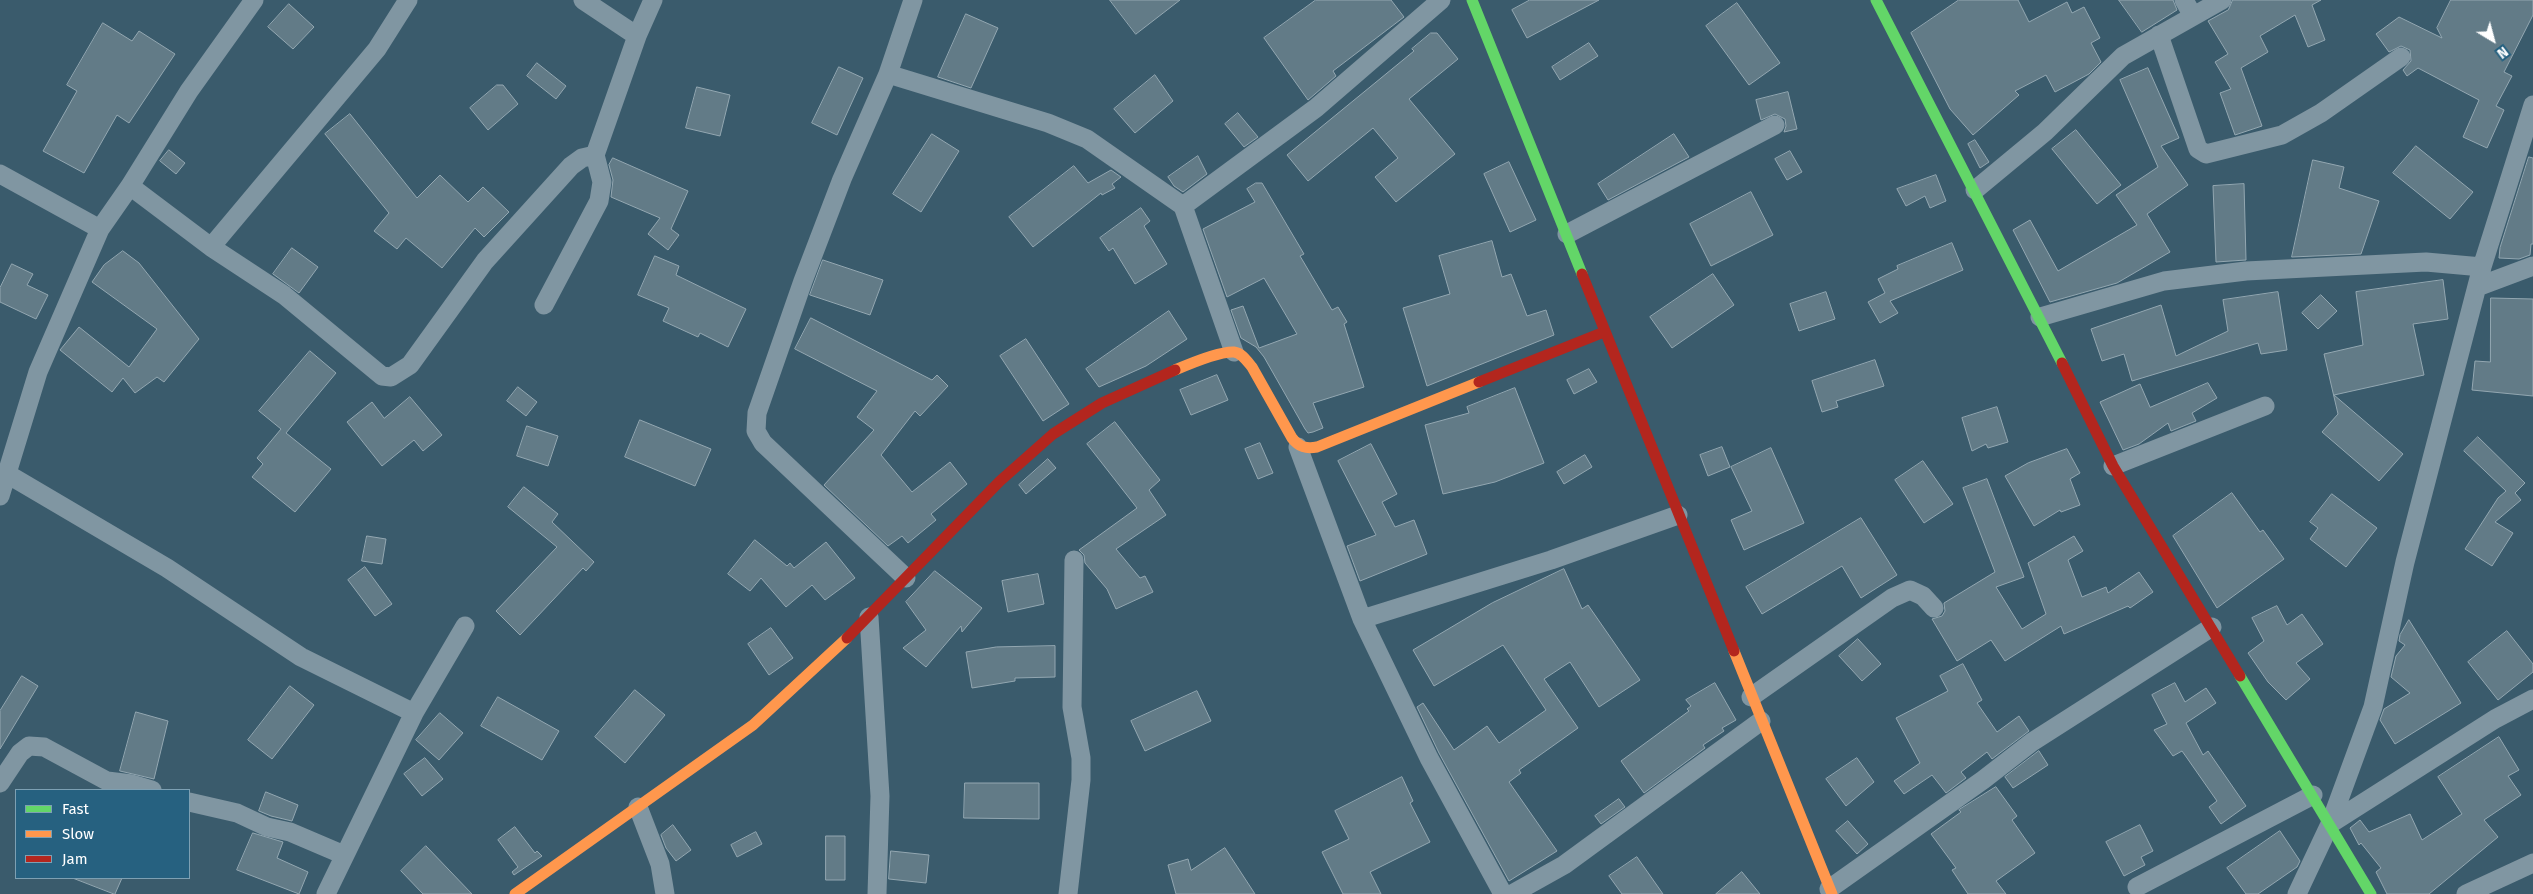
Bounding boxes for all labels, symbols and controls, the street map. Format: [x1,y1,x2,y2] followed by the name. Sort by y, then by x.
[2468,15,2518,65] north arrow
[2494,43,2511,62] text: N
[15,789,190,879] legend
[62,800,89,818] text: Fast
[62,825,94,843] text: Slow
[62,850,88,868] text: Jam

